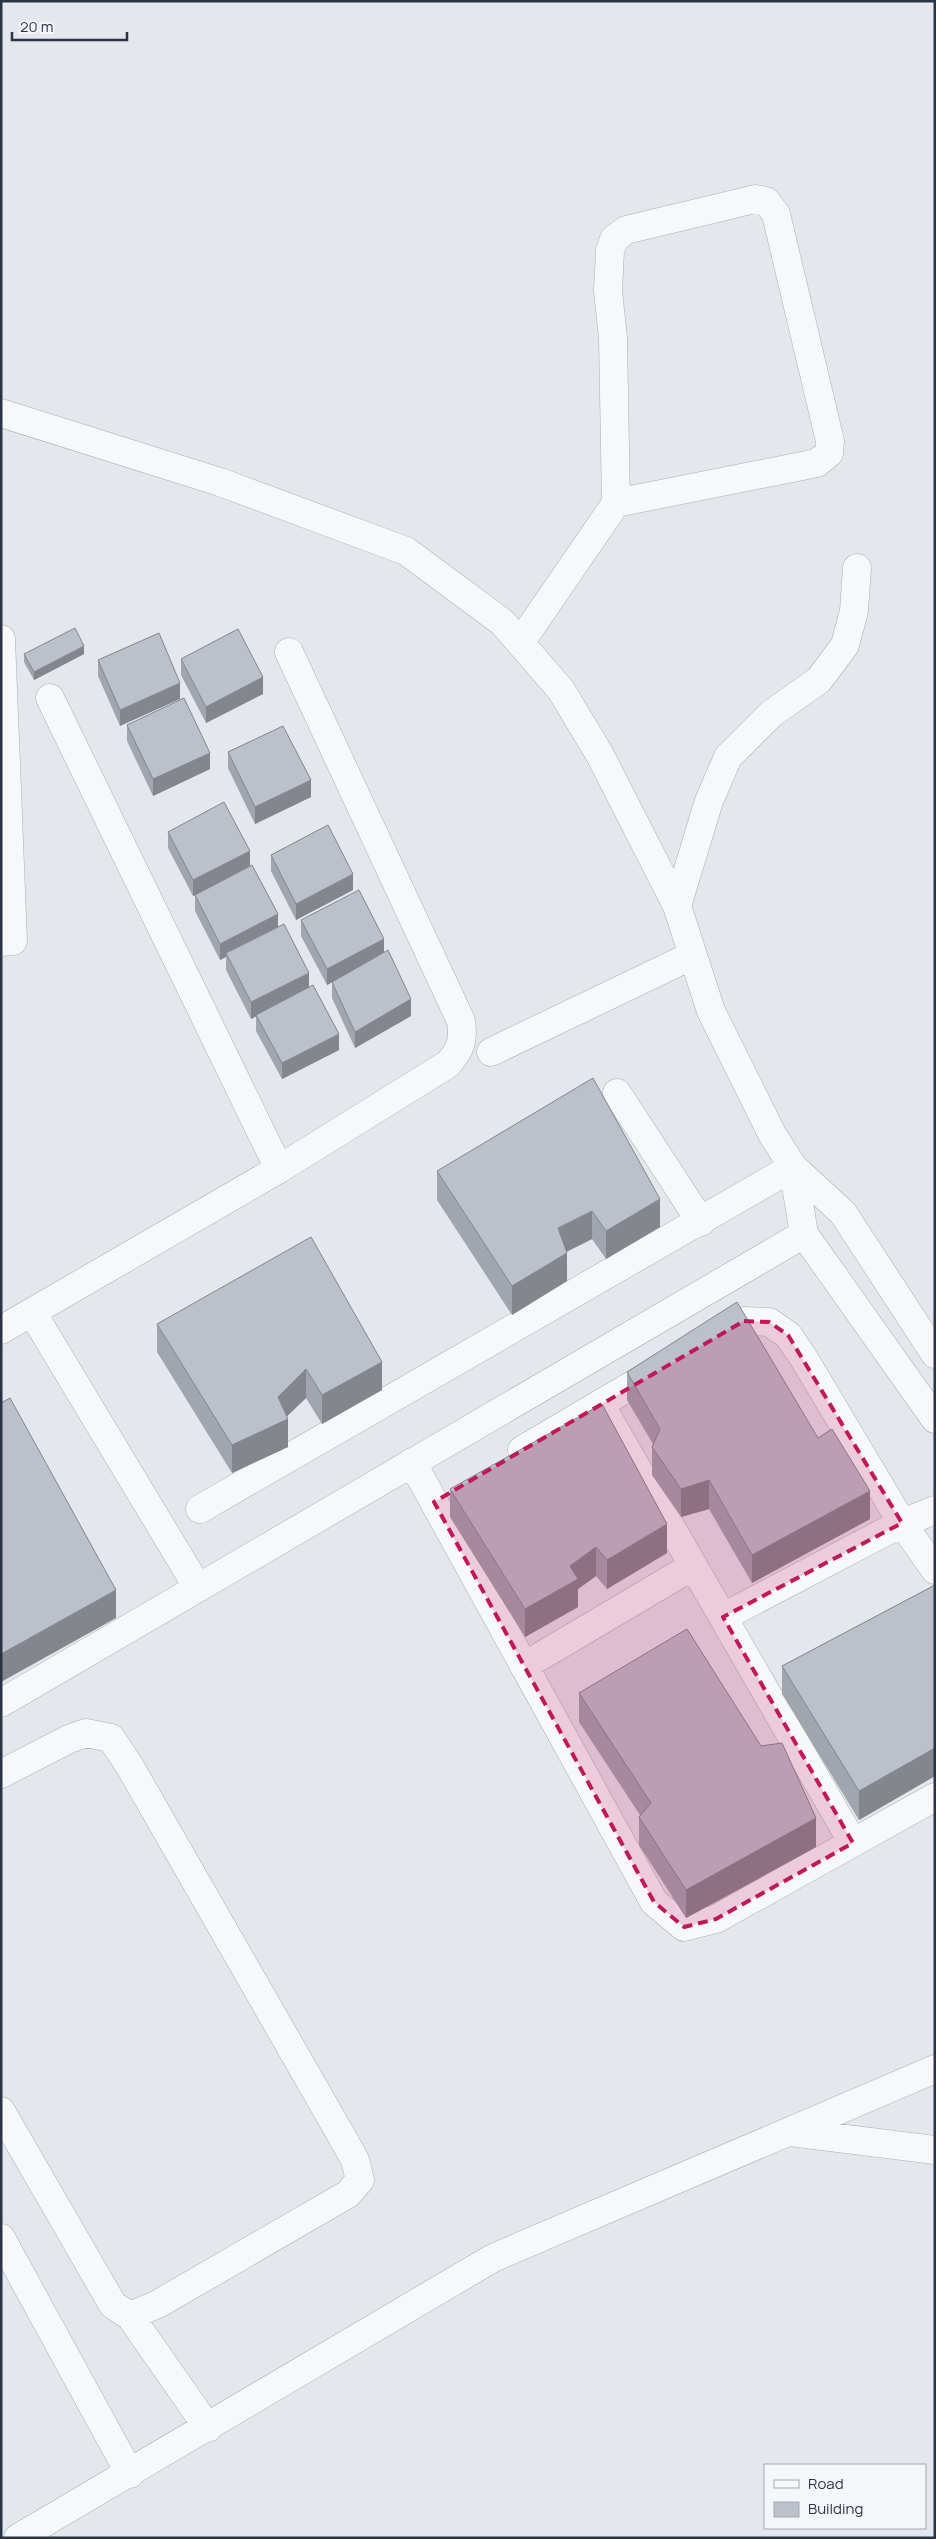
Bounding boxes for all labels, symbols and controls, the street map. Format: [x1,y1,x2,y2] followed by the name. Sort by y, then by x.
[12,10,128,42] scale bar
[20,16,53,37] text: 20 m
[764,2464,926,2529] legend
[808,2473,844,2494] text: Road
[808,2498,863,2519] text: Building

